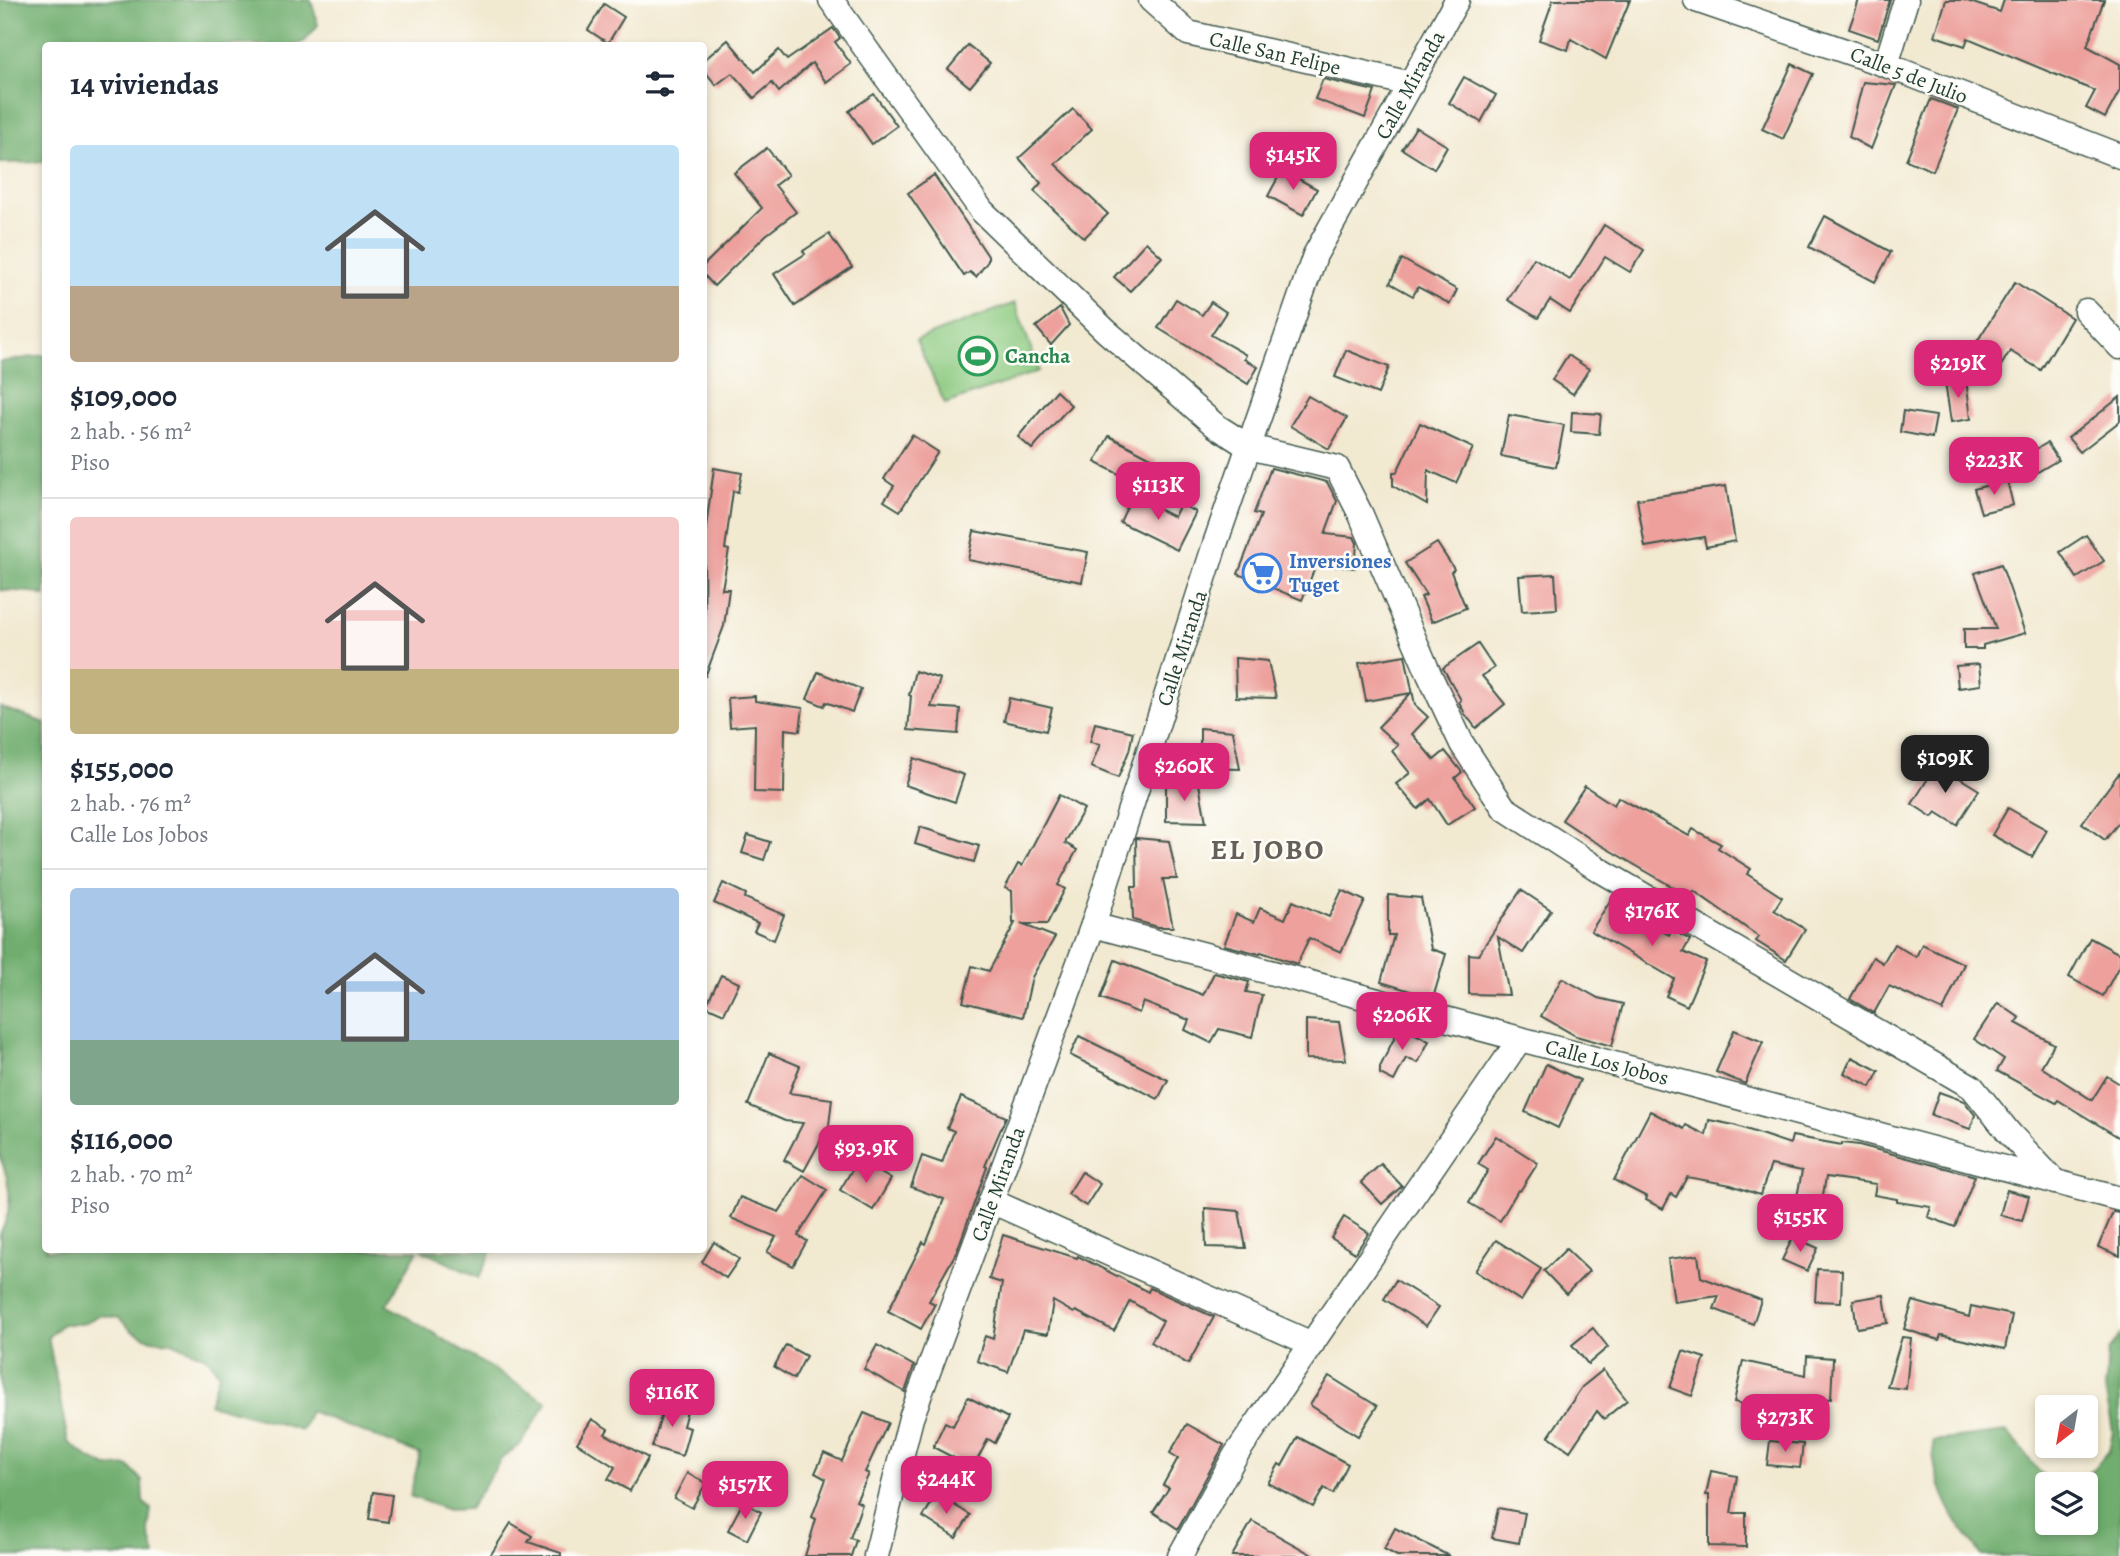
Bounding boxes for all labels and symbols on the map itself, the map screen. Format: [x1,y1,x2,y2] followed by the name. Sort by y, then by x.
[1207,24,1343,82] street label: Calle San Felipe
[1369,25,1452,144] street label: Calle Miranda
[1846,40,1972,110] street label: Calle 5 de Julio
[1244,132,1342,192] pin: $145K
[957,335,999,377] sports icon: Cancha
[1909,340,2007,400] pin: $219K
[1005,342,1071,370] place label: Cancha
[1945,438,2043,497] pin: $223K
[1109,462,1207,522] pin: $113K
[1289,547,1392,599] place label: Inversiones Tuget
[1241,552,1283,594] supermarket icon: Inversiones Tuget
[1150,586,1214,710] street label: Calle Miranda
[1896,736,1994,795] pin: $109K
[1135,744,1233,803] pin: $260K
[1210,831,1326,869] district label: EL JOBO
[1603,888,1701,948] pin: $176K
[1353,992,1451,1052] pin: $206K
[1542,1032,1672,1092] street label: Calle Los Jobos
[964,1122,1032,1245] street label: Calle Miranda
[809,1126,923,1185] pin: $93.9K
[1751,1194,1849,1254] pin: $155K
[623,1370,721,1429] pin: $116K
[1736,1394,1834,1454] pin: $273K
[2035,1395,2098,1458] north arrow
[897,1456,995,1516] pin: $244K
[696,1462,794,1521] pin: $157K

